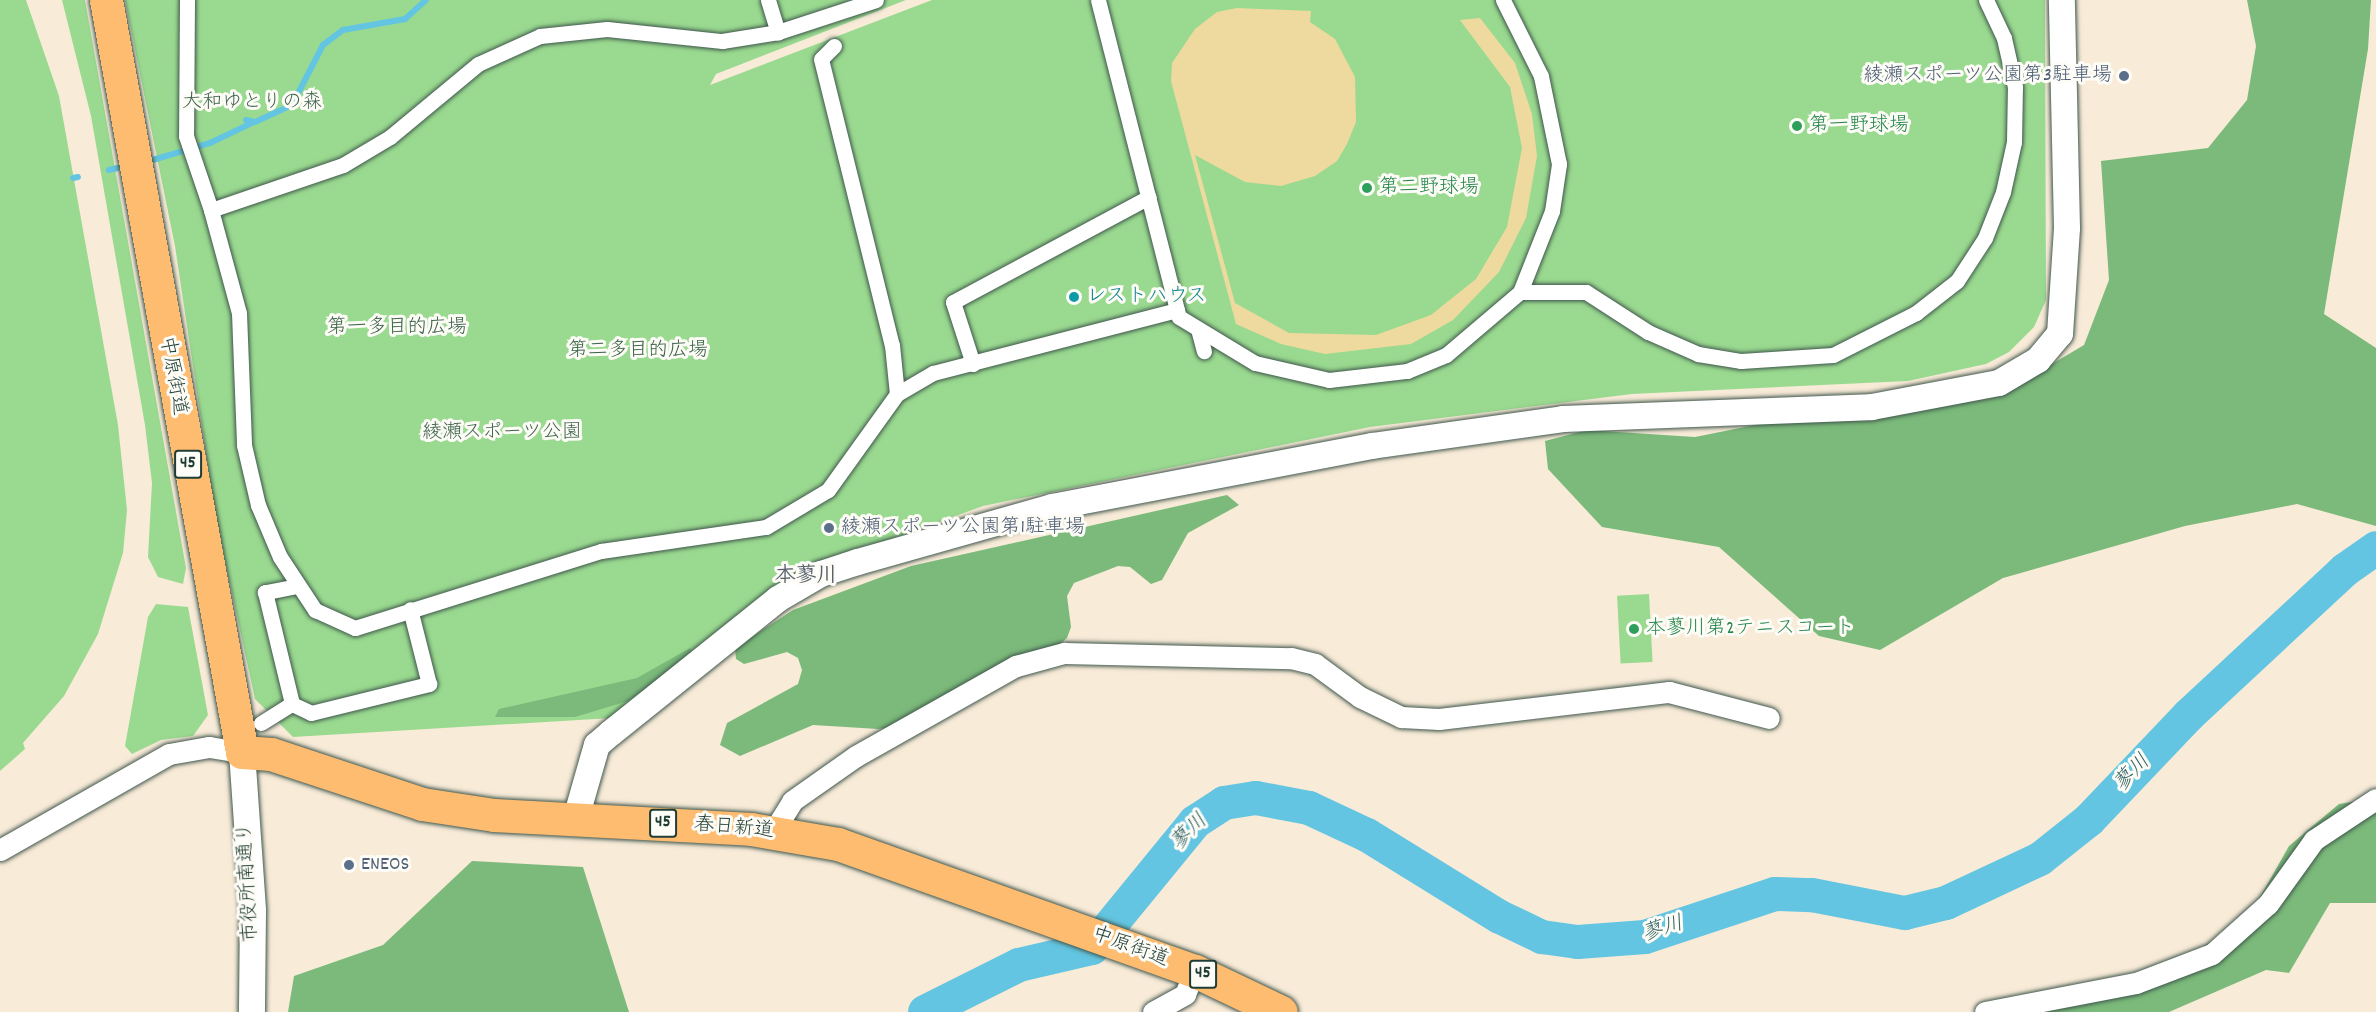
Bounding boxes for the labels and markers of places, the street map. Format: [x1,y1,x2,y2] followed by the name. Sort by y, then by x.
[1863,64,2112,88] place label: 綾瀬スポーツ公園第3駐車場
[2117,69,2131,83] marker: 綾瀬スポーツ公園第3駐車場
[1809,114,1909,138] place label: 第一野球場
[1790,119,1804,133] marker: 第一野球場
[1379,176,1479,200] place label: 第二野球場
[1360,181,1374,195] marker: 第二野球場
[1086,285,1206,309] place label: レストハウス
[1067,290,1081,304] marker: レストハウス
[841,516,1085,540] place label: 綾瀬スポーツ公園第1駐車場
[822,521,836,535] marker: 綾瀬スポーツ公園第1駐車場
[1646,617,1855,641] place label: 本蓼川第2テニスコート
[1627,622,1641,636] marker: 本蓼川第2テニスコート
[361,853,409,877] place label: ENEOS
[342,858,356,872] marker: ENEOS

